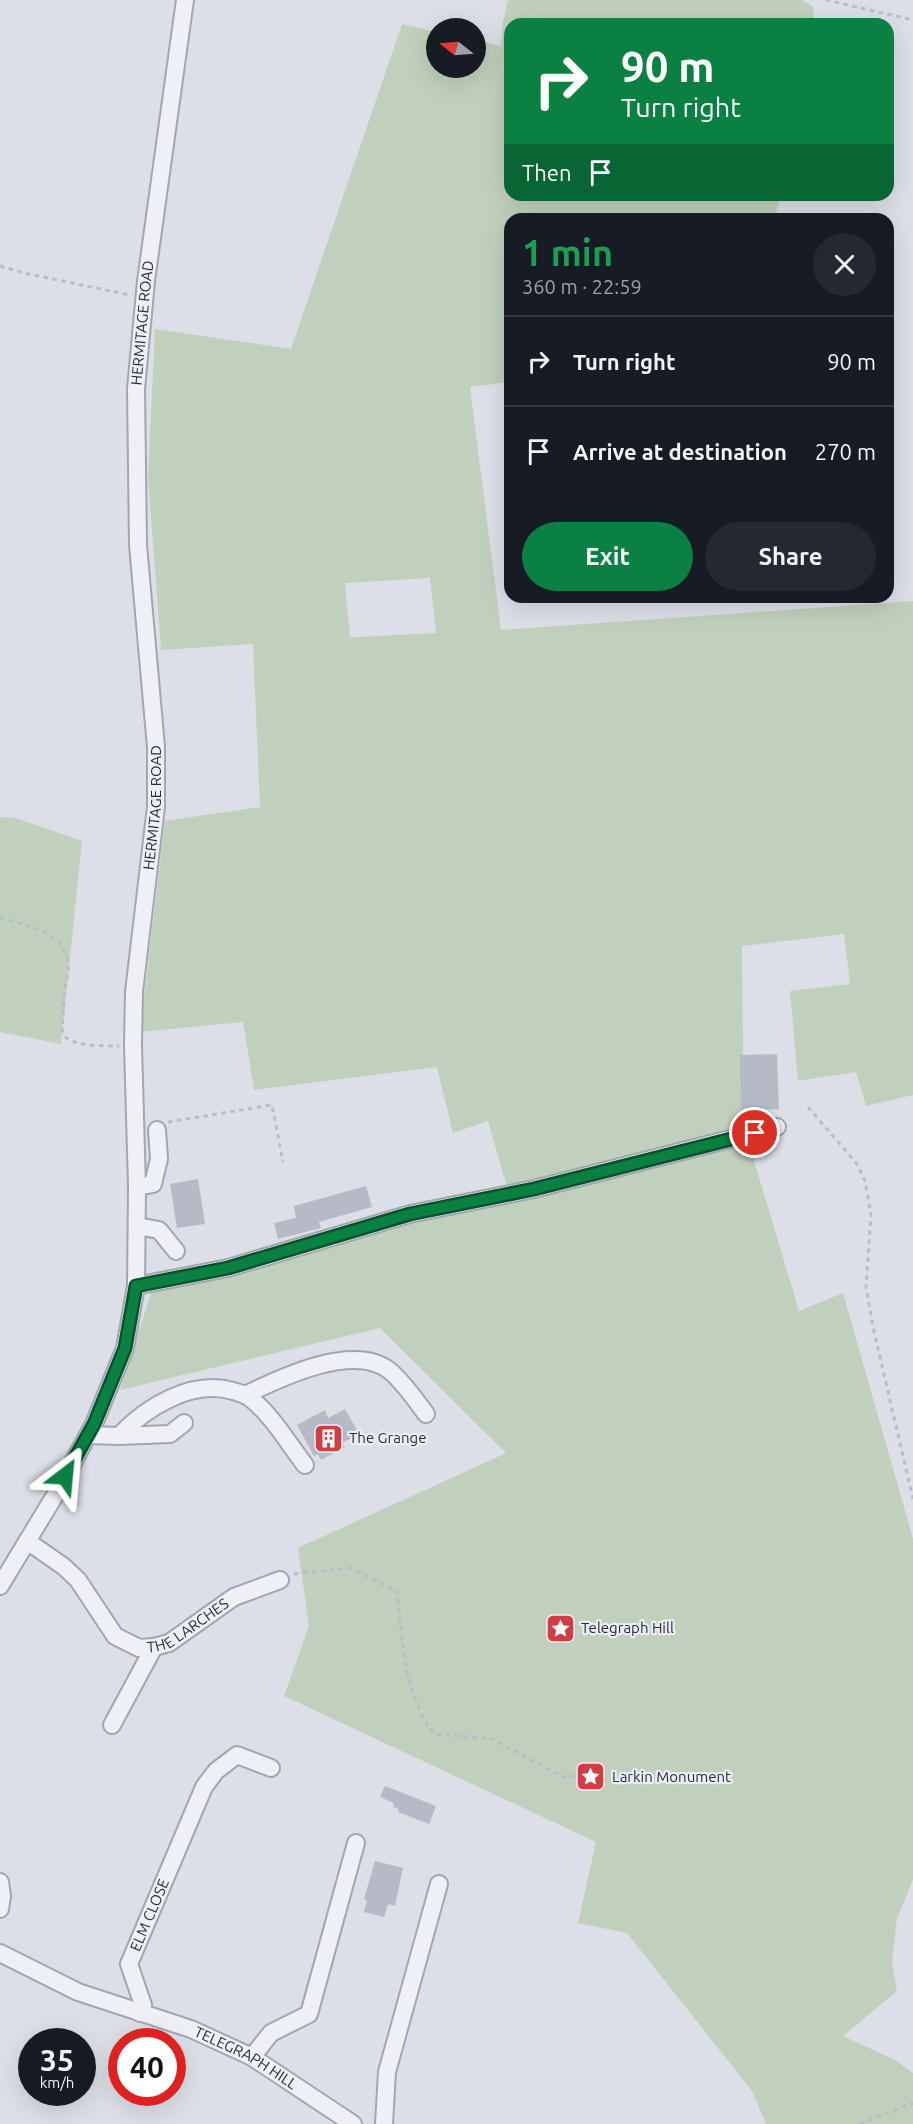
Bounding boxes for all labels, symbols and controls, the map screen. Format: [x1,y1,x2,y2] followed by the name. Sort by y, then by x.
[426,18,486,78] north arrow
[426,18,486,78] map controls
[522,42,600,120] icon: right
[621,43,715,90] text: 90 m
[621,92,741,122] text: Turn right
[584,156,617,189] icon: arrive
[522,160,572,185] text: Then
[522,232,613,273] text: 1 min
[813,233,876,296] button: close
[127,259,157,386] street label: HERMITAGE ROAD
[522,275,642,298] text: 360 m · 22:59
[522,345,555,378] icon: right
[573,349,675,374] text: Turn right
[827,349,876,374] text: 90 m
[522,435,555,468] icon: arrive
[573,439,787,464] text: Arrive at destination
[815,439,876,464] text: 270 m
[522,522,693,591] button: Exit
[705,522,876,591] button: Share
[140,745,164,871] street label: HERMITAGE ROAD
[729,1107,780,1158] pin
[738,1116,771,1149] icon: arrive
[312,1422,344,1454] building icon: The Grange
[349,1429,426,1446] place label: The Grange
[33,1444,97,1508] position arrow
[146,1595,232,1655] street label: THE LARCHES
[544,1612,576,1644] place icon: Telegraph Hill
[581,1619,674,1636] place label: Telegraph Hill
[575,1761,607,1793] place icon: Larkin Monument
[612,1768,731,1785] place label: Larkin Monument
[126,1876,172,1954] street label: ELM CLOSE
[192,2023,301,2093] street label: TELEGRAPH HILL
[108,2028,186,2106] speed limit sign: 40
[40,2043,74,2077] text: 35
[40,2074,74,2091] text: km/h

